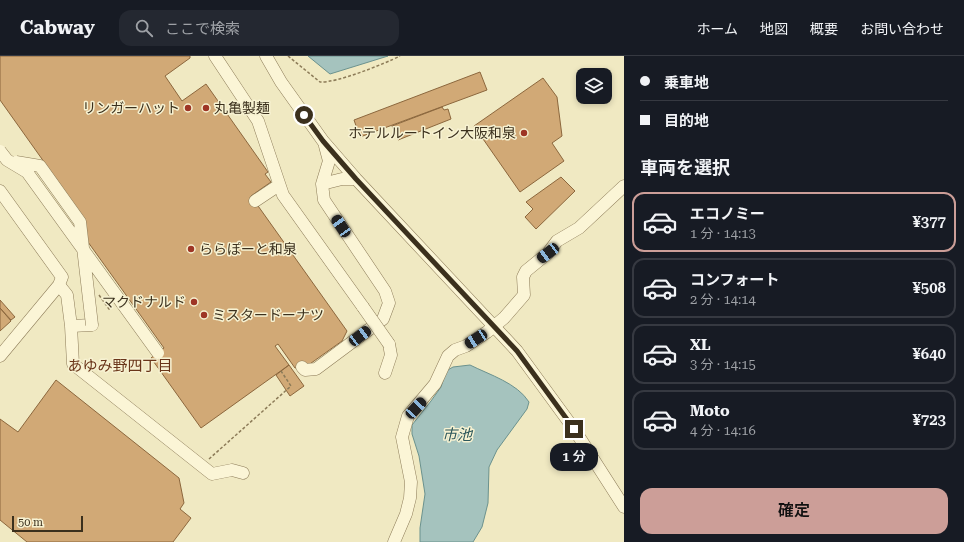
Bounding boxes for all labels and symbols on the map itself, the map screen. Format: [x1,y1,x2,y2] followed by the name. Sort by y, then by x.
[82,100,180,116] place label: リンガーハット
[214,100,270,116] place label: 丸亀製麺
[183,103,193,113] marker: リンガーハット
[201,103,211,113] marker: 丸亀製麺
[295,106,313,124] route start
[348,125,516,141] place label: ホテルルートイン大阪和泉
[519,128,529,138] marker: ホテルルートイン大阪和泉
[329,213,353,239] car
[199,241,297,257] place label: ららぽーと和泉
[535,241,561,265] car
[186,244,196,254] marker: ららぽーと和泉
[102,294,186,310] place label: マクドナルド
[189,297,199,307] marker: マクドナルド
[212,307,324,323] place label: ミスタードーナツ
[199,310,209,320] marker: ミスタードーナツ
[347,324,373,348] car
[463,327,489,351] car
[67,357,173,375] district label: あゆみ野四丁目
[403,395,429,421] car
[565,420,583,438] route end
[442,426,474,444] water label: 市池
[550,443,598,471] callout: 1 分
[12,514,83,533] scale bar

